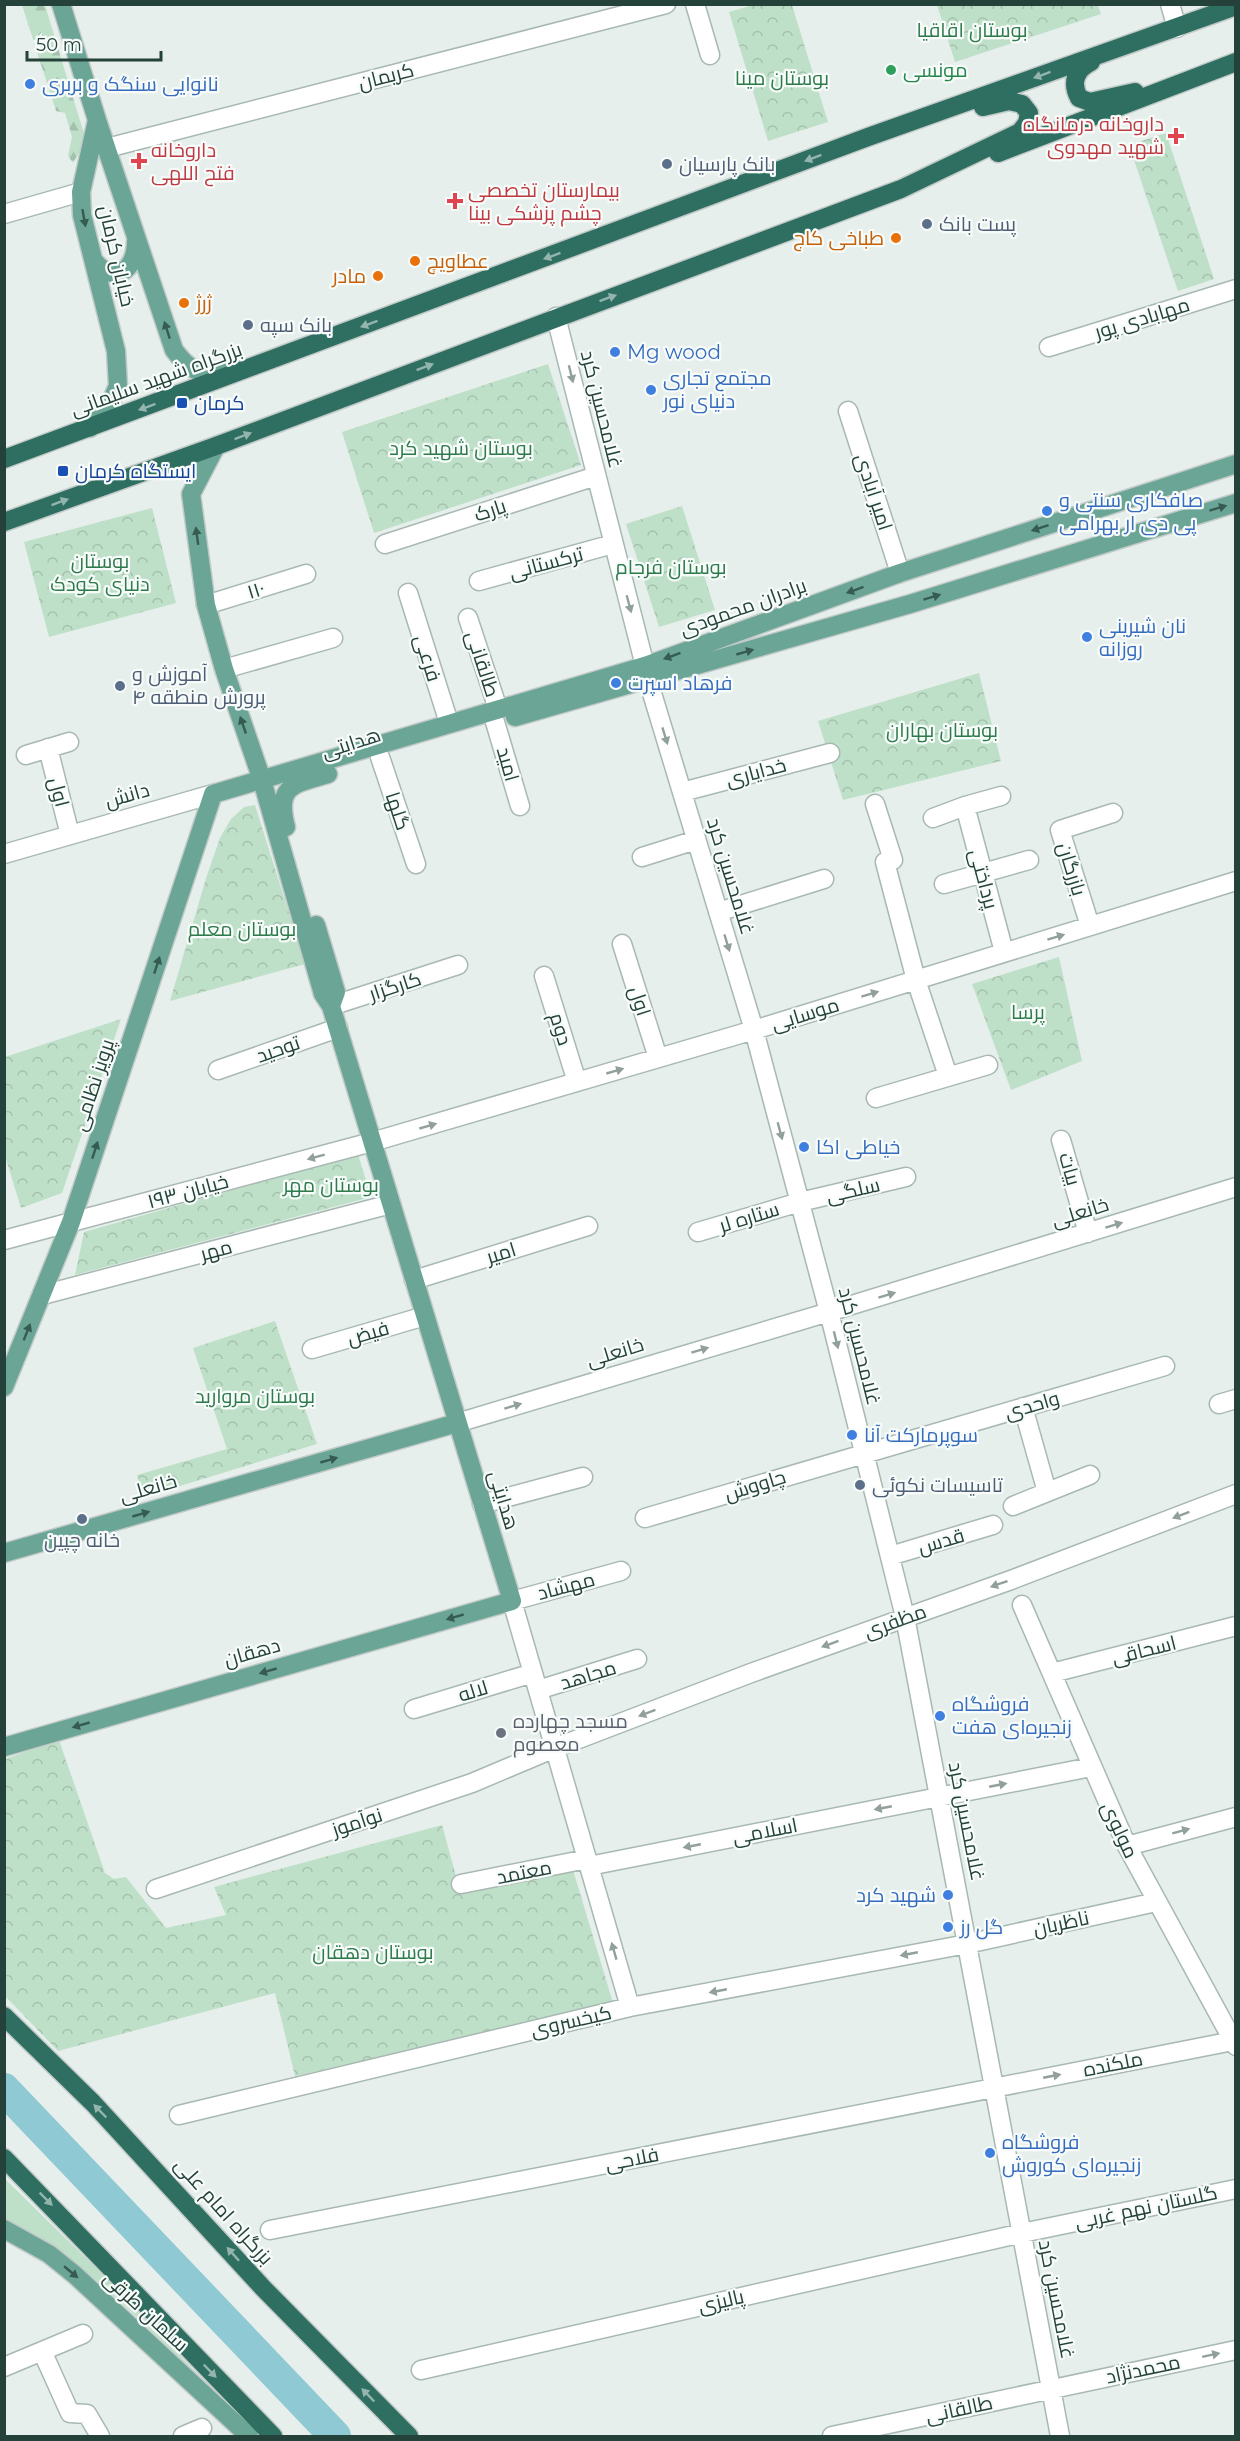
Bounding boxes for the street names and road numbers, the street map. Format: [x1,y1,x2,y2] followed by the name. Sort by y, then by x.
[356,58,417,95] street label: کریمان
[93,203,140,309] street label: خیابان کرمان
[1091,292,1193,345] street label: مهابادی پور
[67,337,245,422] street label: بزرگراه شهید سلیمانی
[575,348,628,471] street label: غلامحسین کرد
[849,450,898,534] street label: امیر آبادی
[471,493,510,527] street label: پارک
[506,541,587,585] street label: ترکستانی
[676,573,810,642] street label: برادران محمودی
[244,576,268,604] street label: ۱۱۰
[460,628,505,700] street label: طالقانی
[409,632,446,685] street label: فرعی
[318,722,384,765] street label: هدایتی
[492,744,524,784] street label: امید
[723,752,789,793] street label: خدایاری
[43,775,74,810] street label: اول
[102,777,152,814] street label: دانش
[380,789,415,833] street label: گلها
[701,815,760,937] street label: غلامحسین کرد
[1052,839,1091,899] street label: بازرگان
[964,846,1004,912] street label: پرداختی
[365,966,424,1006] street label: کارگزار
[623,983,656,1019] street label: اول
[768,992,842,1037] street label: موسایی
[543,1010,577,1049] street label: دوم
[253,1030,304,1068] street label: توحید
[67,1035,120,1134] street label: پرویز نظامی
[1054,1150,1086,1188] street label: بیات
[145,1169,231,1214] street label: خیابان ۱۹۳
[824,1172,882,1209] street label: سلگی
[1048,1192,1112,1233] street label: خانعلی
[715,1196,782,1238] street label: ستاره لر
[196,1234,235,1267] street label: مهر
[482,1237,519,1269] street label: امیر
[833,1285,886,1408] street label: غلامحسین کرد
[344,1316,392,1351] street label: فیض
[583,1332,647,1373] street label: خانعلی
[1002,1386,1062,1425] street label: واحدی
[721,1464,789,1507] street label: چاووش
[483,1467,524,1533] street label: هدایتی
[116,1468,180,1509] street label: خانعلی
[915,1523,967,1560] street label: قدس
[534,1567,598,1606] street label: مهشاد
[861,1599,930,1644] street label: مظفری
[1109,1630,1179,1671] street label: اسحاقی
[221,1633,283,1672] street label: دهقان
[557,1655,619,1695] street label: مجاهد
[455,1675,491,1707] street label: لاله
[943,1760,990,1883] street label: غلامحسین کرد
[1096,1798,1143,1862] street label: مولوی
[328,1803,385,1842] street label: نوآموز
[730,1813,800,1850] street label: اسلامی
[494,1855,554,1889] street label: معتمد
[1031,1905,1091,1942] street label: ناظریان
[528,2000,614,2043] street label: کیخسروی
[1081,2046,1145,2082] street label: ملکنده
[603,2142,661,2177] street label: فلاحی
[168,2152,278,2271] street label: بزرگراه امام علی
[1073,2180,1220,2236] street label: گلستان نهم غربی
[1033,2238,1080,2361] street label: غلامحسین کرد
[98,2266,193,2357] street label: سلمان طرقی
[696,2284,747,2319] street label: پالیزی
[1104,2349,1182,2389] street label: محمدنژاد
[923,2390,995,2429] street label: طالقانی

